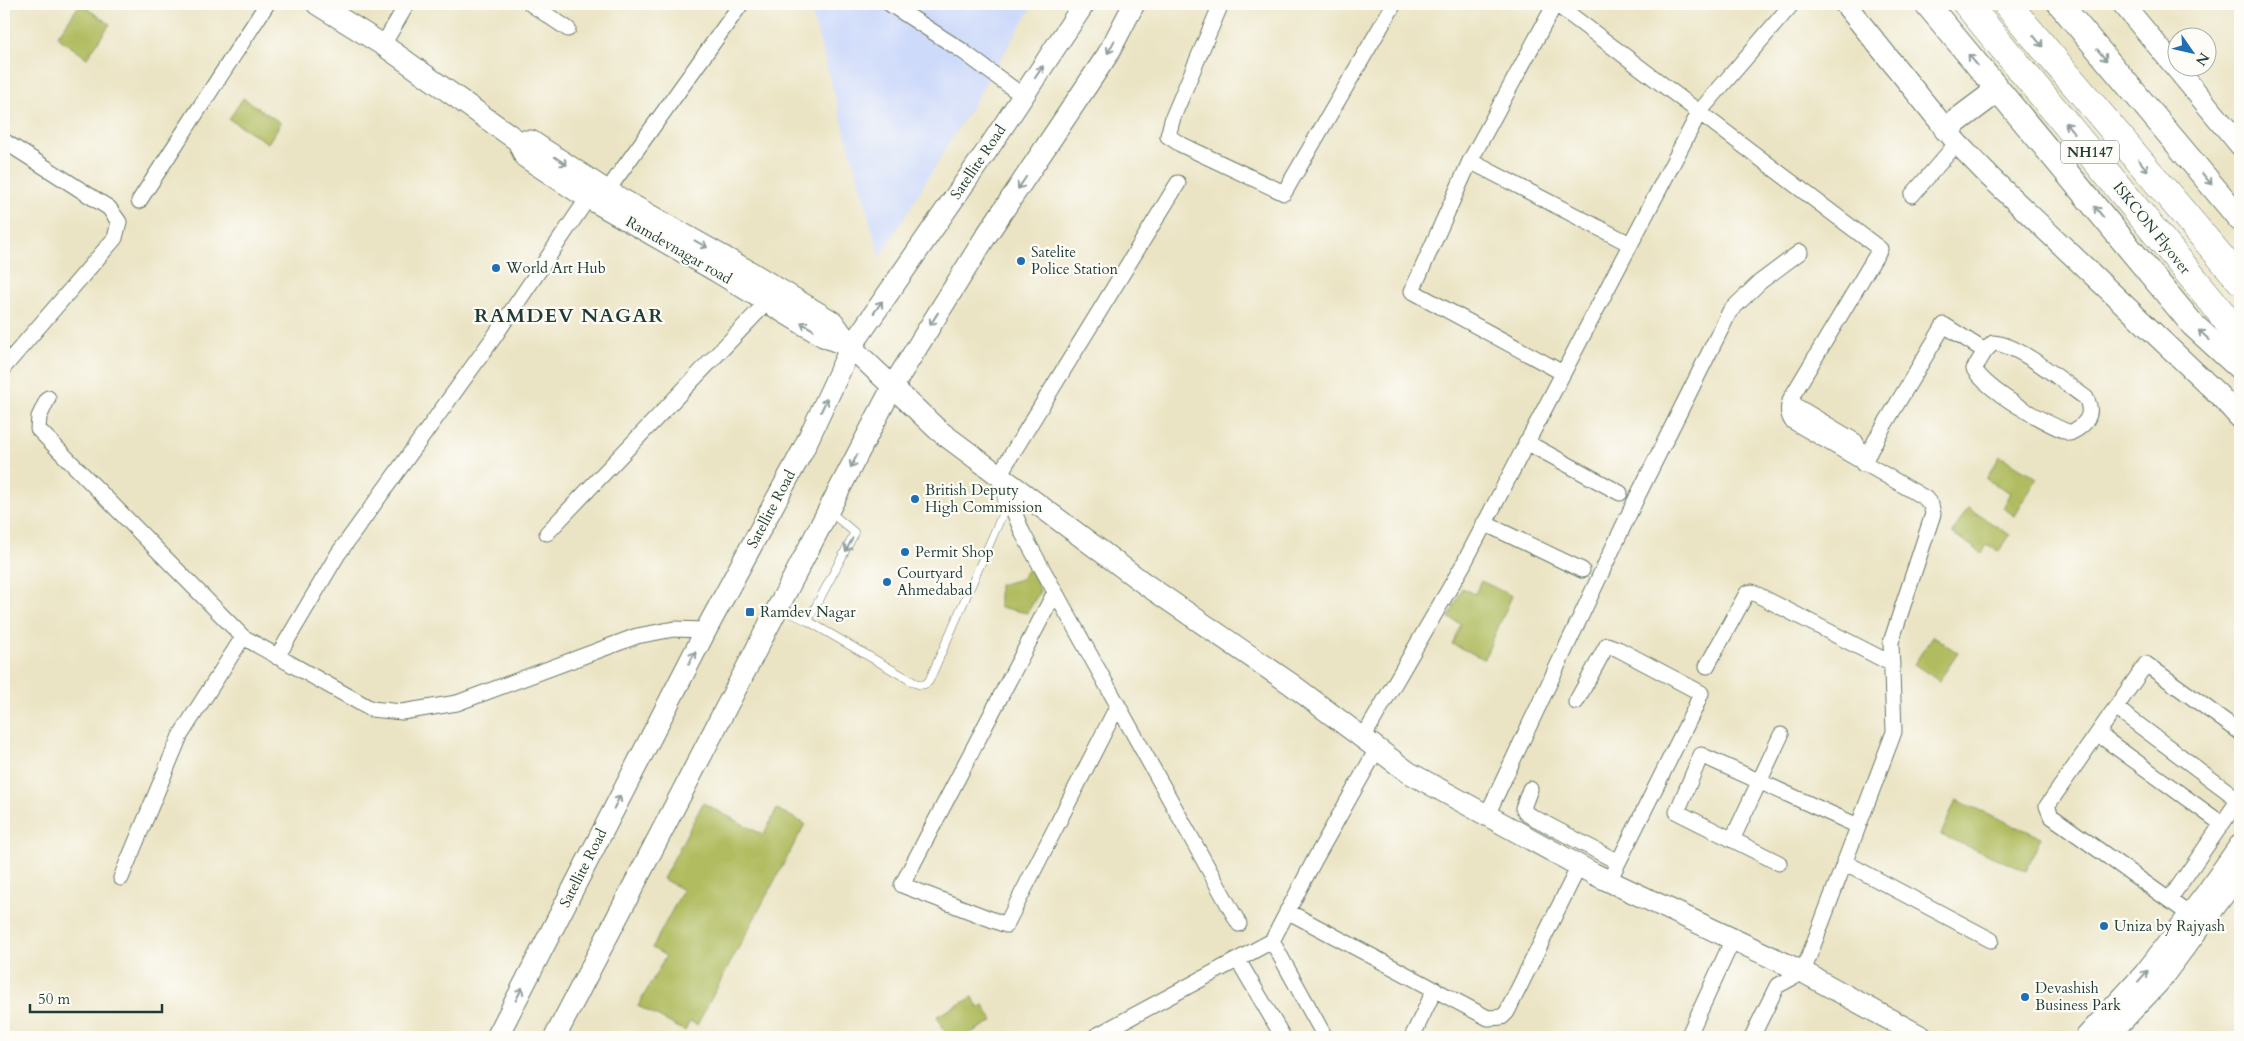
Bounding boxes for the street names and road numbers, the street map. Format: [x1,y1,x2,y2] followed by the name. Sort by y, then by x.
[946,121,1010,203] street label: Satellite Road
[2061,140,2119,163] road number: NH147
[2109,178,2196,279] street label: ISKCON Flyover
[622,211,736,289] street label: Ramdevnagar road
[742,466,800,552] street label: Satellite Road
[555,825,611,911] street label: Satellite Road

